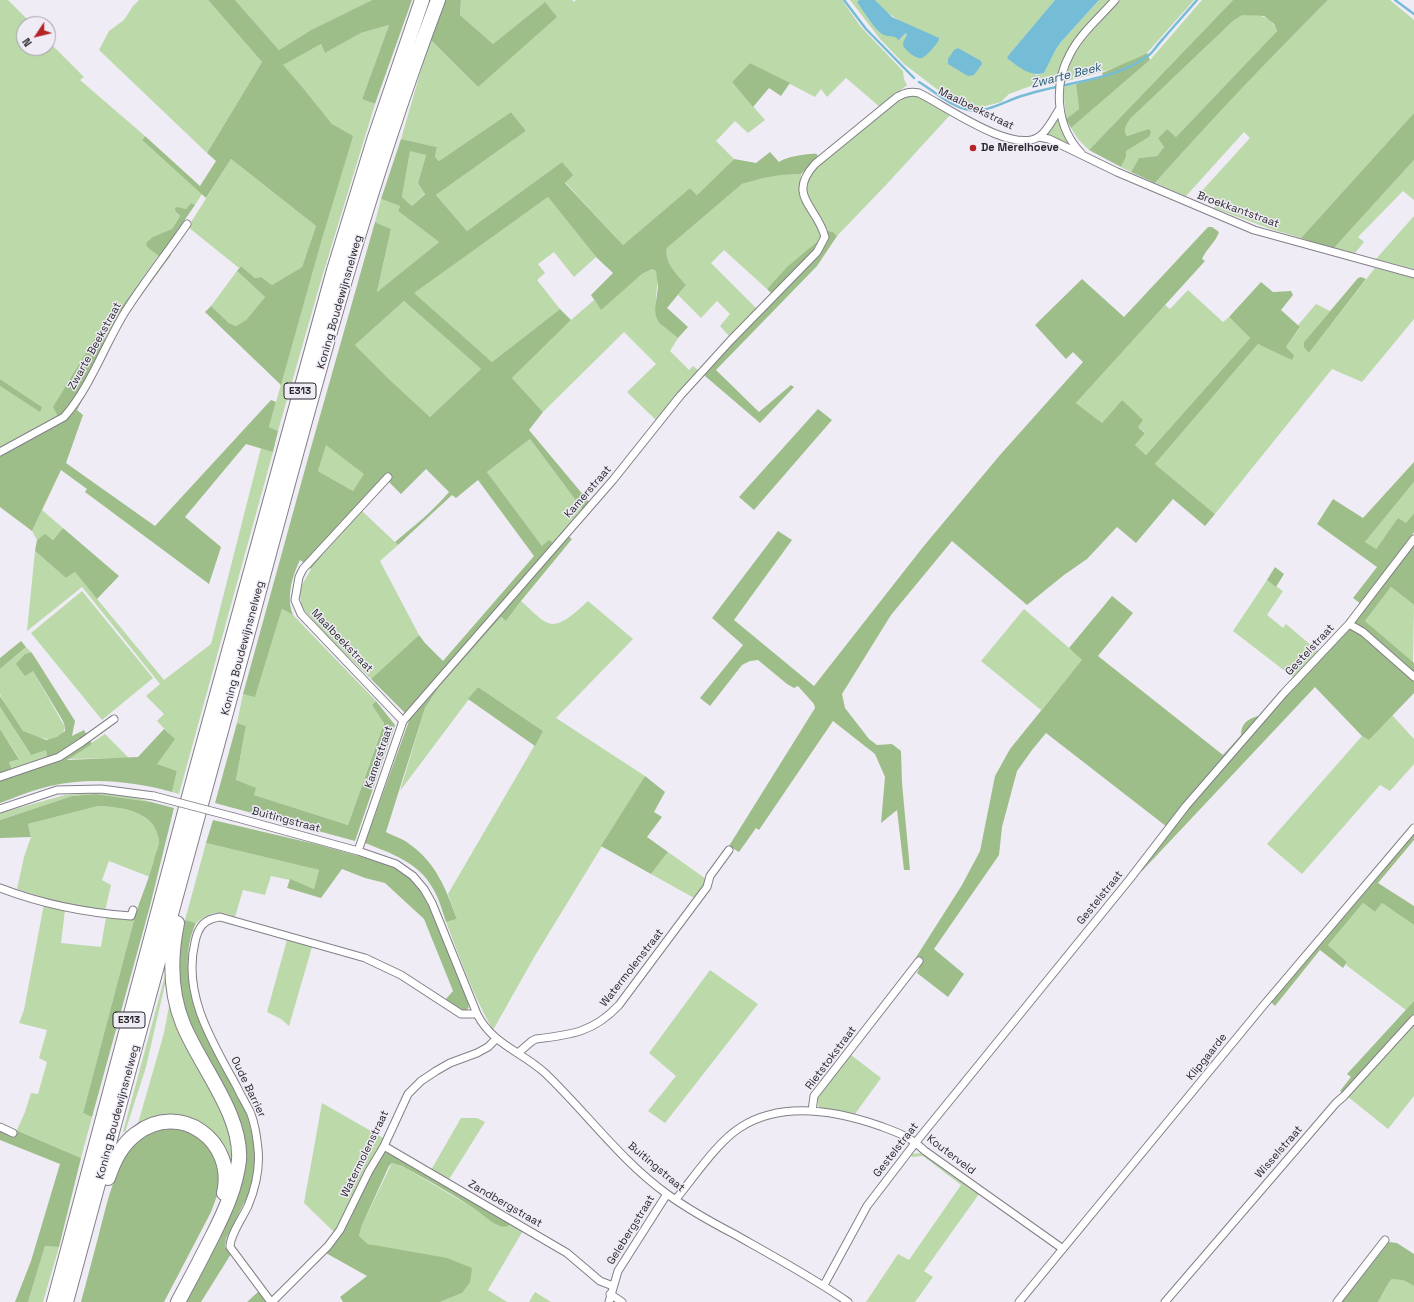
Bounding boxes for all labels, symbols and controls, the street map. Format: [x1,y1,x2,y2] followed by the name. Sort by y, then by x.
[16,16,56,56] north arrow
[19,35,35,49] text: N
[1029,60,1103,92] water label: Zwarte Beek
[936,85,1016,133] street label: Maalbeekstraat
[981,141,1059,155] place label: De Merelhoeve
[968,143,978,153] marker: De Merelhoeve
[1195,189,1281,231] street label: Broekkantstraat
[315,234,365,370] street label: Koning Boudewijnsnelweg
[66,300,124,392] street label: Zwarte Beekstraat
[284,383,316,399] road number: E313
[562,463,614,521] street label: Kamerstraat
[219,579,267,717] street label: Koning Boudewijnsnelweg
[308,607,376,675] street label: Maalbeekstraat
[1283,622,1337,678] street label: Gestelstraat
[362,724,396,790] street label: Kamerstraat
[250,805,322,835] street label: Buitingstraat
[1074,868,1126,928] street label: Gestelstraat
[597,926,667,1010] street label: Watermolenstraat
[113,1012,145,1028] road number: E313
[803,1024,859,1092] street label: Rietstokstraat
[1184,1031,1230,1083] street label: Klipgaarde
[94,1043,142,1181] street label: Koning Boudewijnsnelweg
[228,1055,268,1119] street label: Oude Barrier
[338,1108,392,1200] street label: Watermolenstraat
[871,1120,921,1180] street label: Gestelstraat
[1253,1123,1305,1181] street label: Wisselstraat
[924,1132,978,1178] street label: Kouterveld
[625,1139,687,1195] street label: Buitingstraat
[466,1177,544,1231] street label: Zandbergstraat
[604,1193,658,1267] street label: Gelebergstraat

